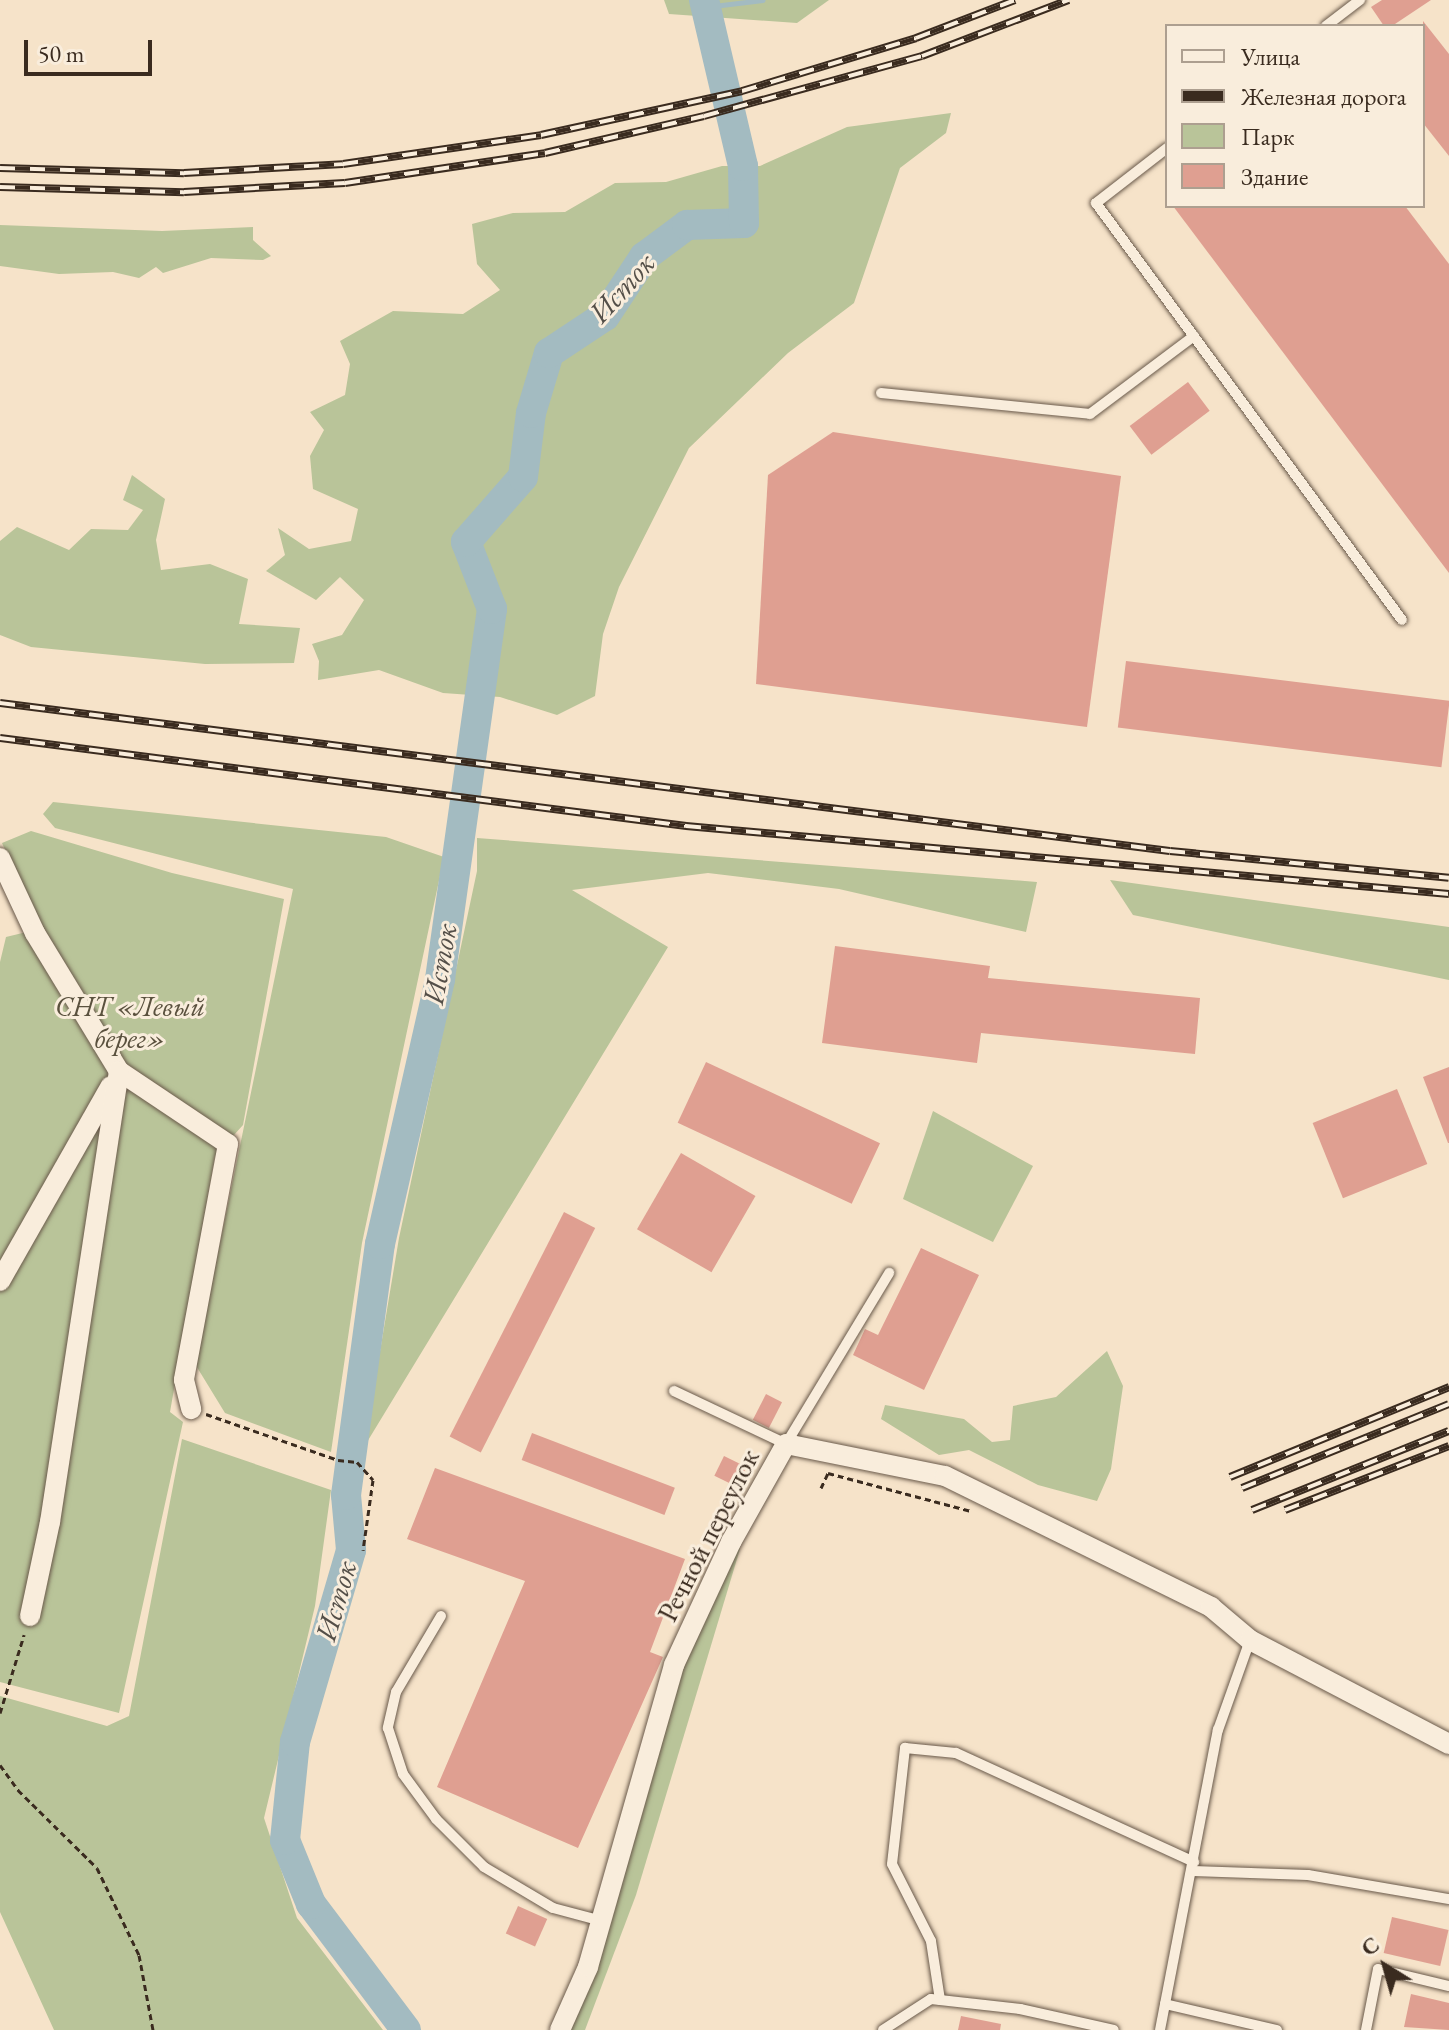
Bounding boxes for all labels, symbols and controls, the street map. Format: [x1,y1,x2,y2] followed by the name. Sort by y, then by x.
[28,24,156,74] scale bar
[1165,24,1425,208] legend
[38,38,85,69] text: 50 m
[1241,41,1300,72] text: Улица
[1241,81,1406,112] text: Железная дорога
[1241,121,1294,152] text: Парк
[1241,161,1308,192] text: Здание
[581,246,663,330] water label: Исток
[415,921,465,1007] water label: Исток
[55,989,205,1055] park label: СНТ «Левый берег»
[650,1443,766,1627] street label: Речной переулок
[307,1557,365,1645] water label: Исток
[1345,1926,1425,2006] north arrow
[1355,1930,1385,1963] text: С

